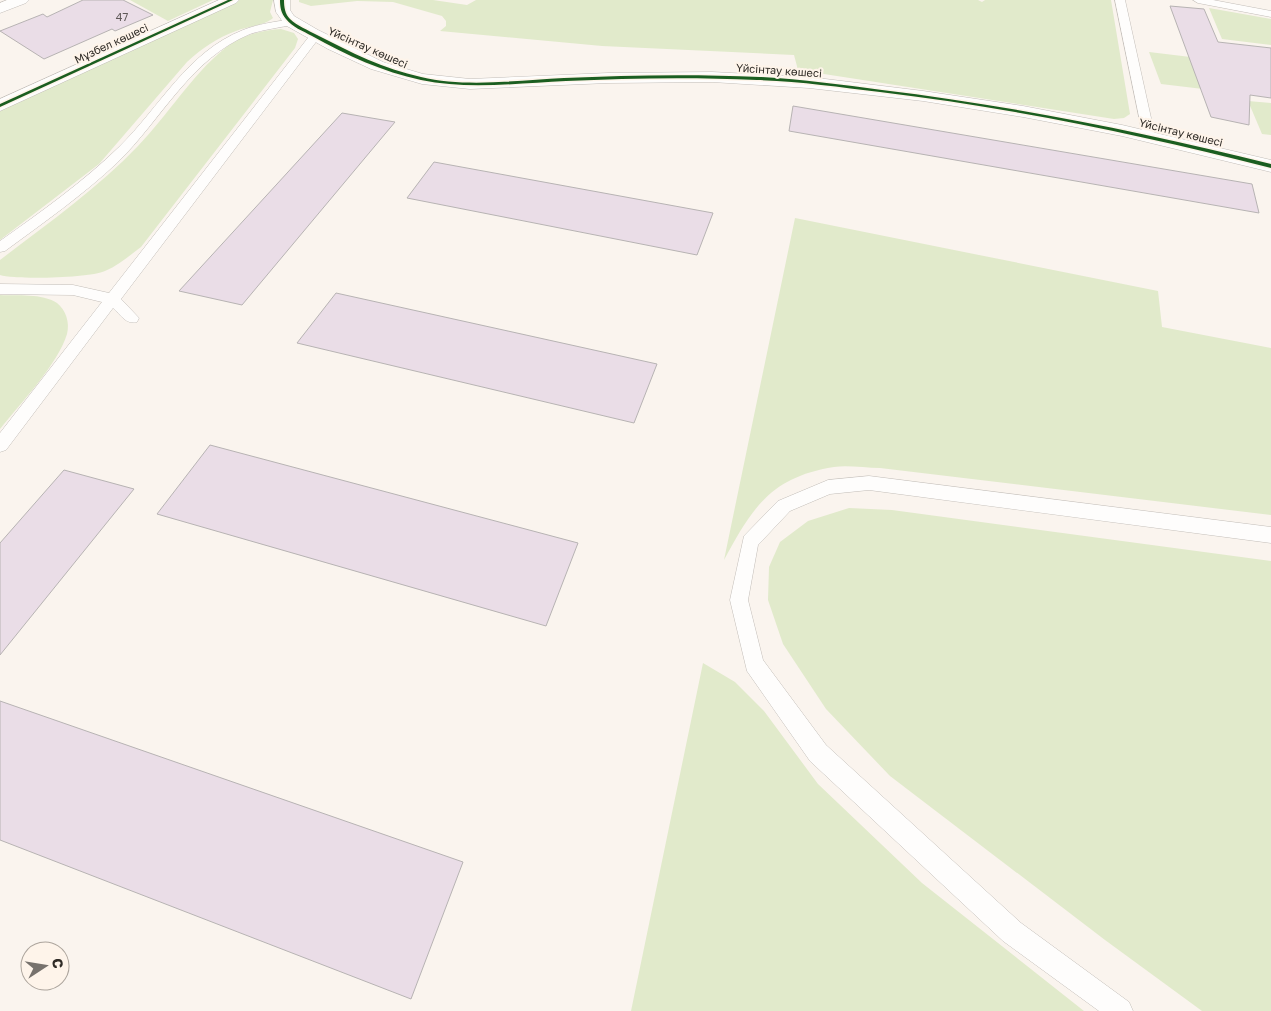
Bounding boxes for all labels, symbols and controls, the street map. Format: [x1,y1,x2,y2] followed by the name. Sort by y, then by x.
[116,10,128,23] house number: 47
[72,20,150,67] street label: Мұзбел көшесі
[326,24,410,70] street label: Үйсінтау көшесі
[736,61,822,79] street label: Үйсінтау көшесі
[1138,115,1224,149] street label: Үйсінтау көшесі
[20,941,70,991] north arrow
[49,957,68,970] text: С

